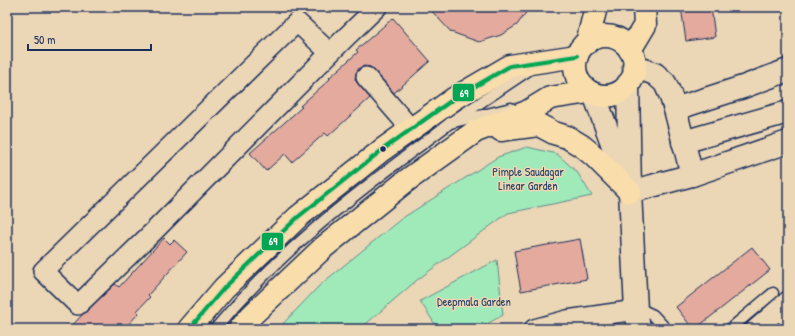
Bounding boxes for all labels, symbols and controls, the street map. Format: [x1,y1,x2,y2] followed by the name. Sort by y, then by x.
[28,26,151,52] scale bar
[34,31,55,48] text: 50 m
[452,83,475,102] line badge: 69
[460,86,468,100] text: 69
[378,144,388,154] unlabelled marker
[492,163,564,194] park label: Pimple Saudagar Linear Garden
[261,232,284,251] line badge: 69
[269,234,277,248] text: 69
[437,293,511,310] park label: Deepmala Garden

